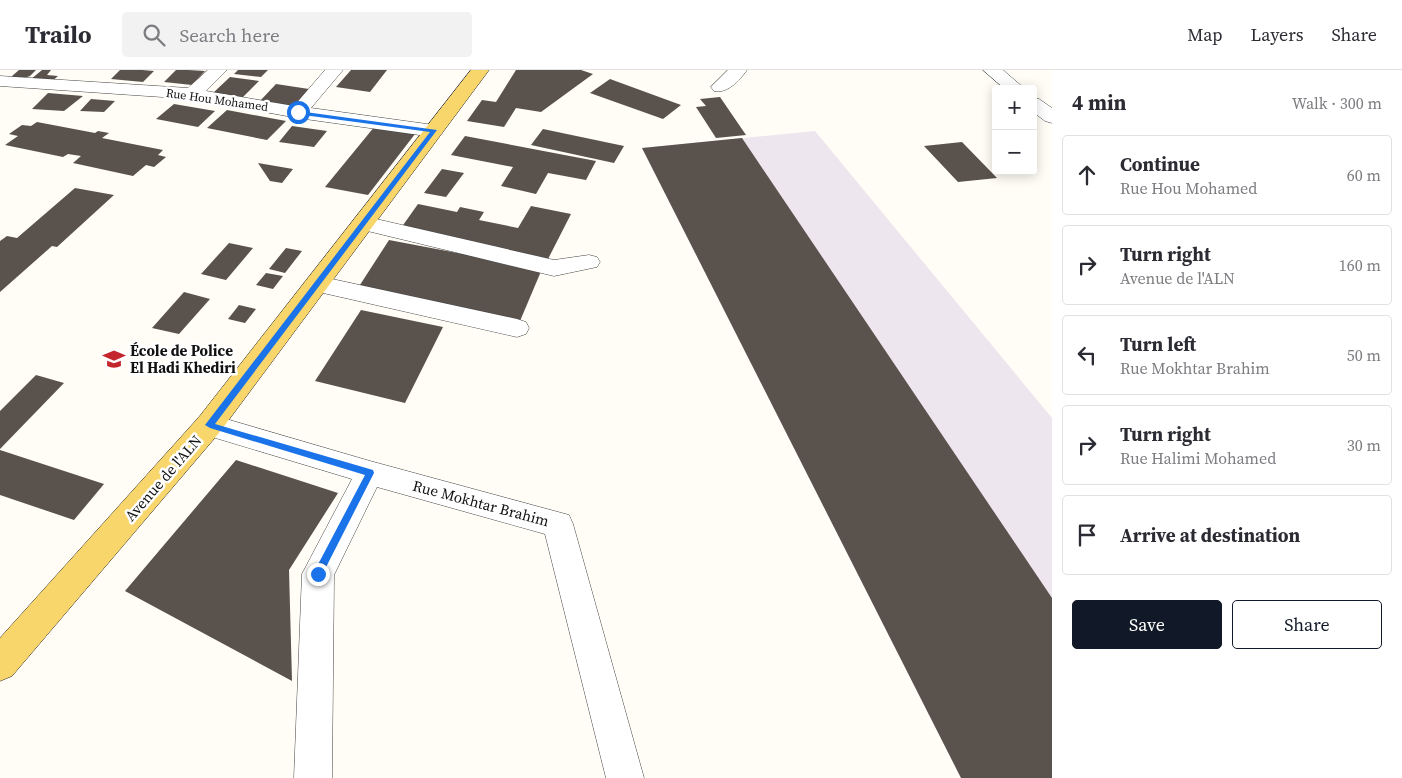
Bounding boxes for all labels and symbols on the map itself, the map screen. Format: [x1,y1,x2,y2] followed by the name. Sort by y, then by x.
[165,85,269,115] street label: Rue Hou Mohamed
[287,101,310,124] route start
[130,340,236,378] place label: École de Police El Hadi Khediri
[101,346,127,372] school or university icon: École de Police El Hadi Khediri
[120,430,206,526] street label: Avenue de l'ALN
[411,475,552,531] street label: Rue Mokhtar Brahim
[307,563,330,586] route end

